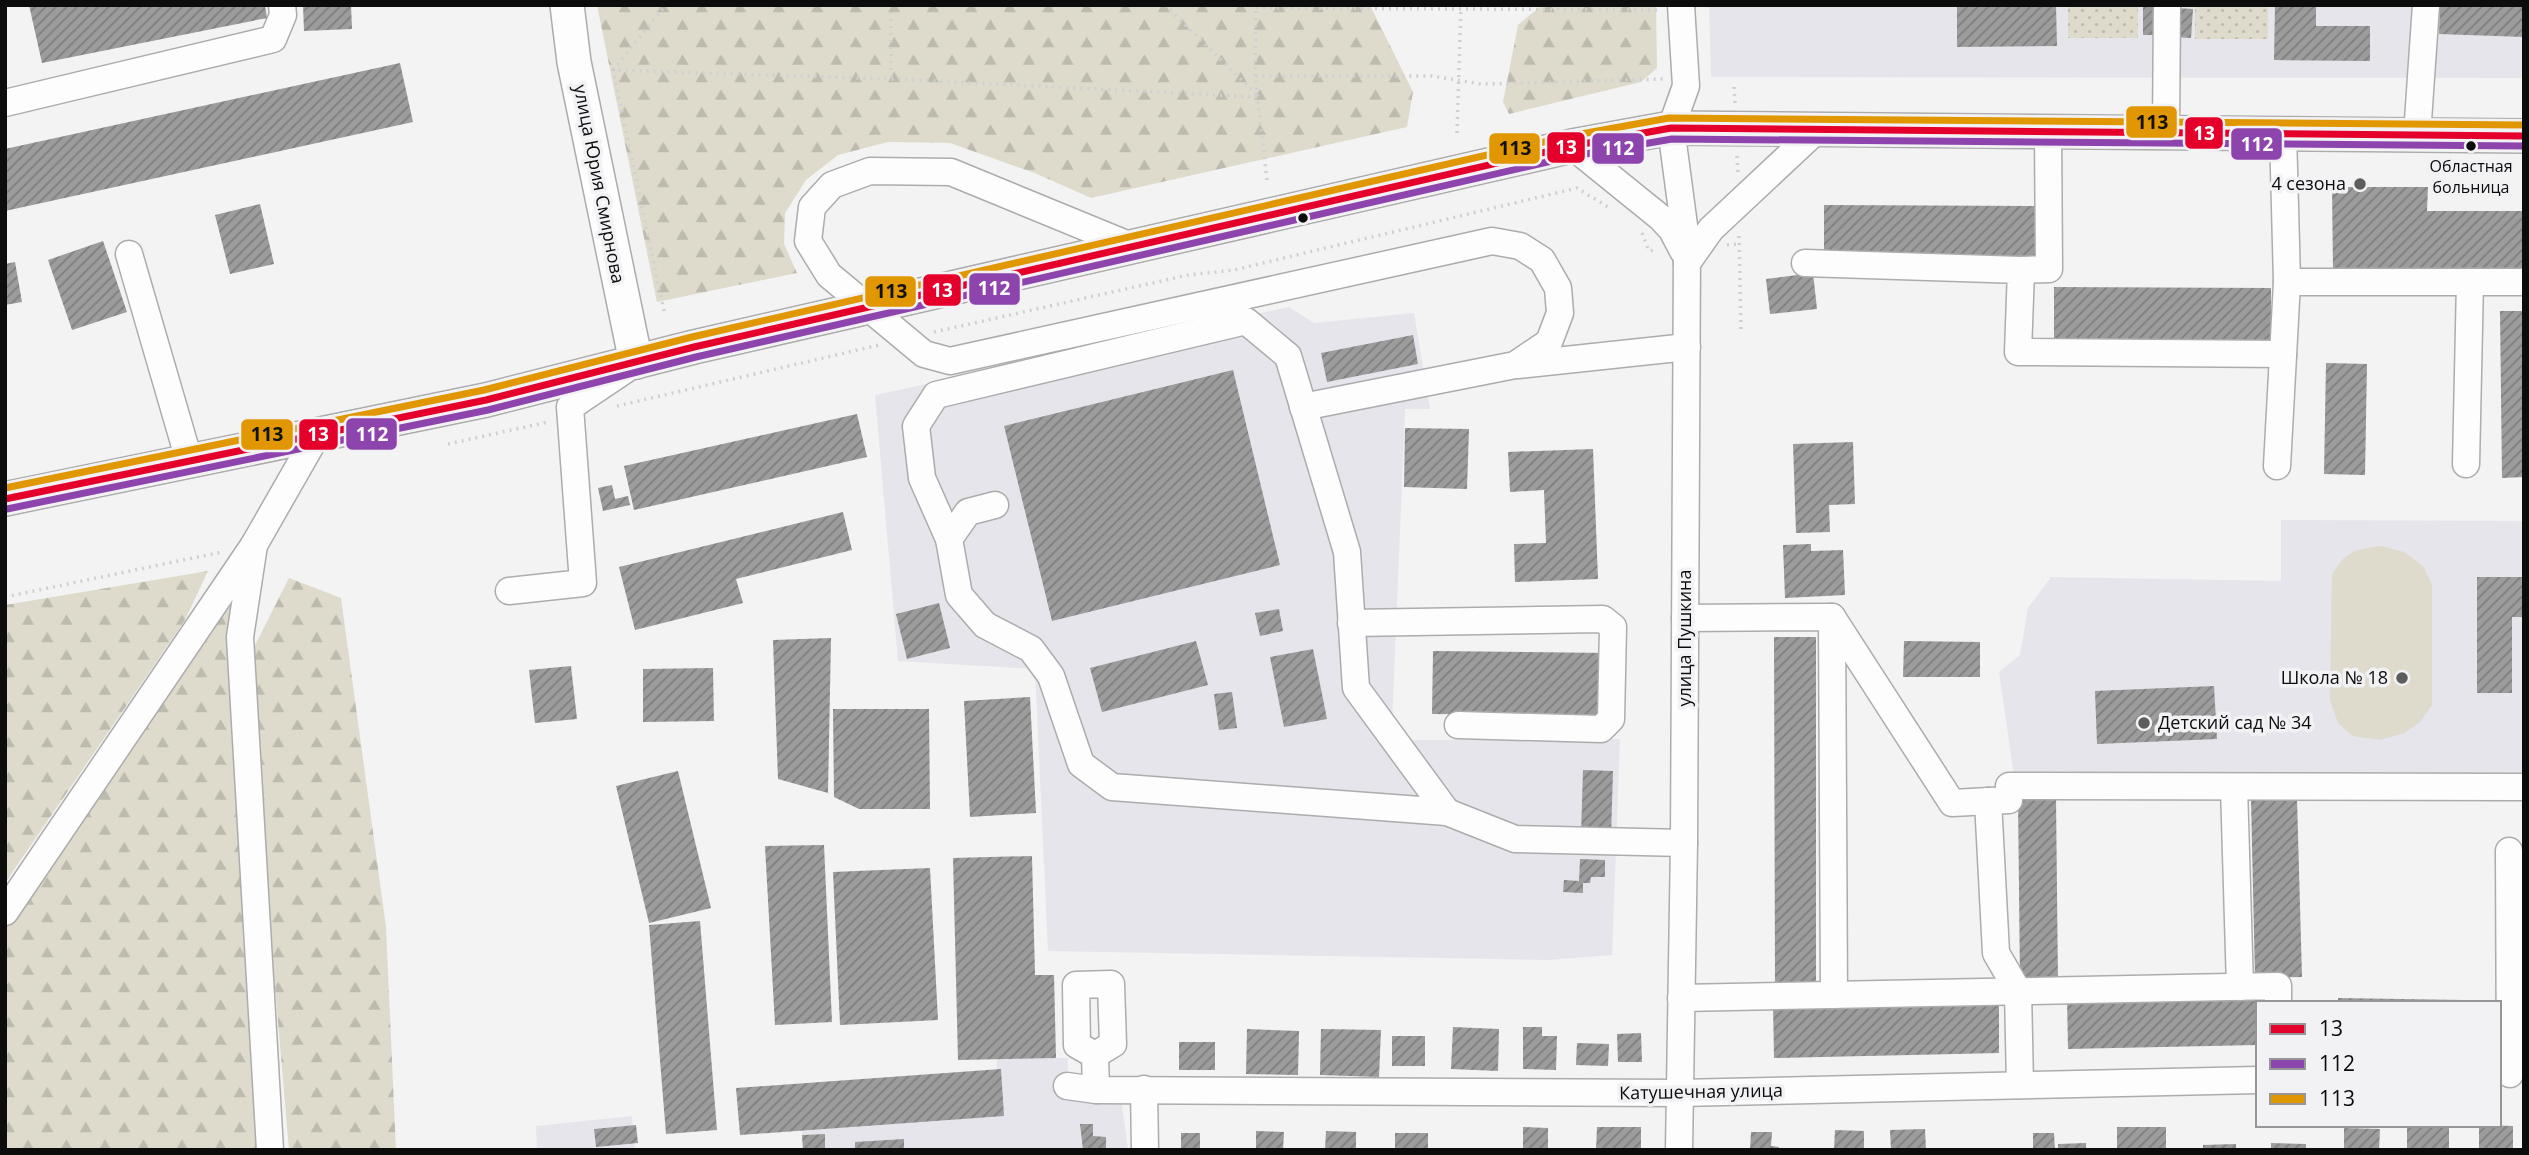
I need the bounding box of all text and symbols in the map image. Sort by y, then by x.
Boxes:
street label: улица Юрия Смирнова [569,82,631,285]
line badge: 113 [2125,105,2178,139]
text: 113 [2136,109,2168,135]
line badge: 13 [2184,116,2224,150]
text: 13 [2193,120,2215,146]
line badge: 112 [2230,127,2283,161]
line badge: 13 [1546,131,1586,164]
text: 112 [2241,131,2273,157]
line badge: 113 [1488,132,1541,165]
line badge: 112 [1591,132,1645,165]
text: 13 [1555,134,1577,160]
text: 113 [1499,135,1531,161]
text: 112 [1602,135,1634,161]
marker: Областная больница [2464,139,2478,153]
place label: Областная больница [2429,155,2513,198]
place label: 4 сезона [2271,171,2346,195]
marker: 4 сезона [2352,176,2368,192]
unlabelled marker [1296,211,1310,225]
line badge: 112 [968,272,1021,306]
line badge: 13 [922,273,962,307]
line badge: 113 [864,275,917,308]
text: 112 [978,275,1010,301]
text: 13 [931,277,953,303]
text: 113 [875,278,907,304]
line badge: 112 [345,417,398,451]
line badge: 113 [240,418,294,451]
line badge: 13 [298,418,339,451]
text: 113 [251,421,283,447]
text: 13 [307,421,329,447]
text: 112 [356,421,388,447]
street label: улица Пушкина [1672,570,1696,706]
place label: Школа № 18 [2281,665,2388,689]
marker: Школа № 18 [2394,670,2410,686]
place label: Детский сад № 34 [2158,710,2312,734]
marker: Детский сад № 34 [2136,715,2152,731]
legend [2256,1001,2501,1127]
text: 13 [2319,1014,2343,1042]
text: 112 [2319,1049,2355,1077]
street label: Катушечная улица [1619,1078,1783,1104]
text: 113 [2319,1084,2355,1112]

